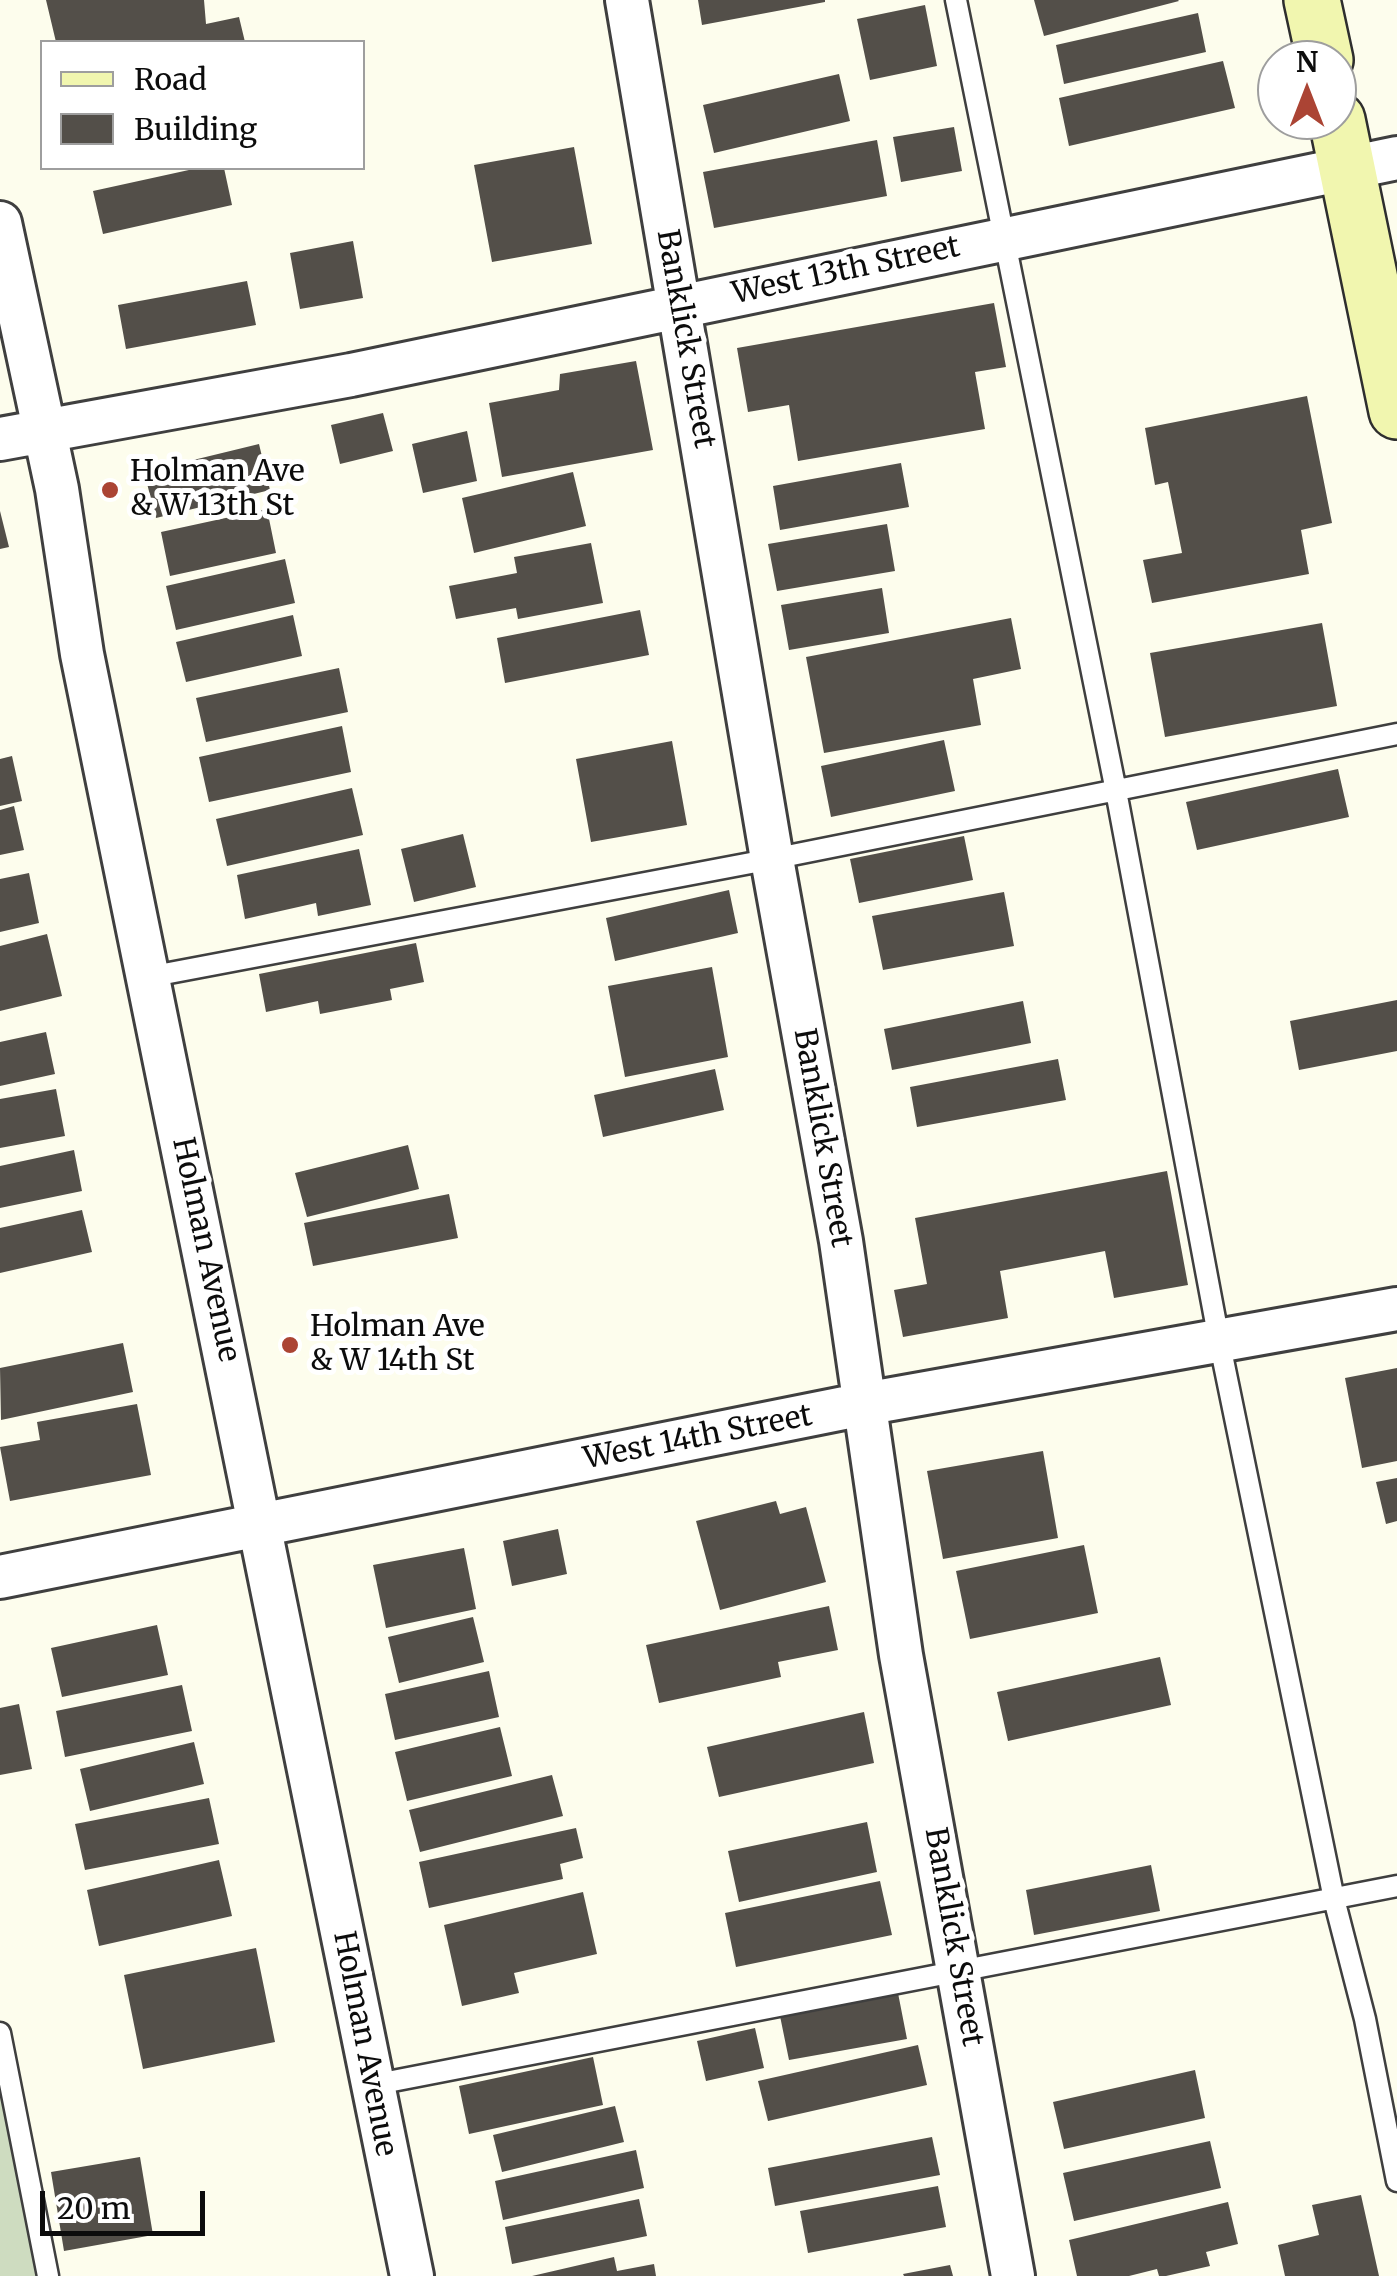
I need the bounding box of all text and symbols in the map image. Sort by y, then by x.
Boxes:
legend [40,40,365,170]
north arrow [1257,40,1357,140]
text: N [1296,44,1318,80]
text: Road [134,60,207,98]
text: Building [134,110,257,148]
street label: Banklick Street [648,227,722,451]
street label: West 13th Street [729,229,963,313]
place label: Holman Ave & W 13th St [130,455,305,526]
marker: Holman Ave & W 13th St [99,479,121,501]
street label: Banklick Street [785,1026,859,1250]
street label: Holman Avenue [164,1135,246,1365]
place label: Holman Ave & W 14th St [310,1310,485,1380]
marker: Holman Ave & W 14th St [279,1334,301,1356]
street label: West 14th Street [581,1398,815,1478]
street label: Banklick Street [916,1825,990,2049]
street label: Holman Avenue [325,1929,403,2159]
scale bar [45,2171,210,2233]
text: 20 m [57,2189,130,2227]

